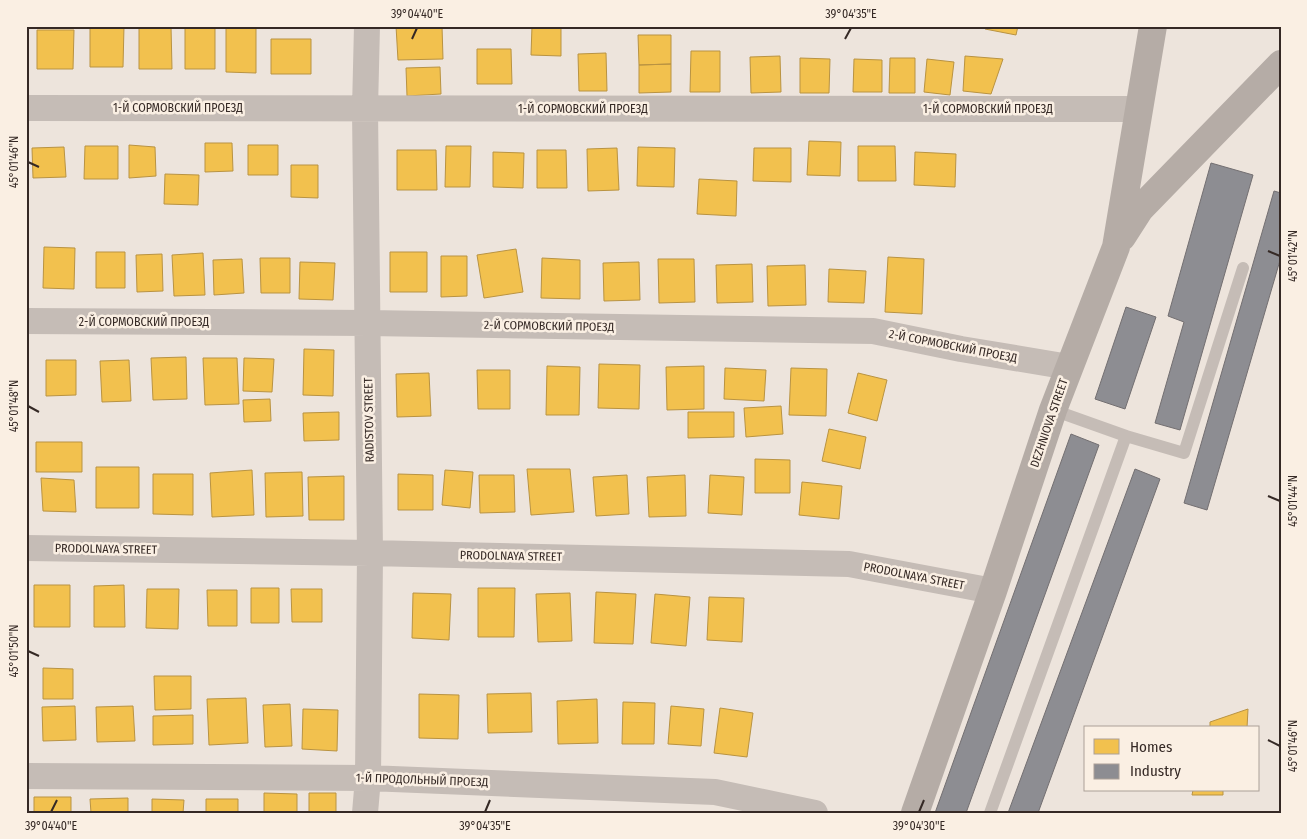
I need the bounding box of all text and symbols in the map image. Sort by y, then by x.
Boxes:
text: 39°04'40"E [391,7,443,21]
text: 39°04'35"E [825,7,877,21]
street label: 1-Й СОРМОВСКИЙ ПРОЕЗД [113,100,243,115]
street label: 1-Й СОРМОВСКИЙ ПРОЕЗД [518,101,648,116]
street label: 1-Й СОРМОВСКИЙ ПРОЕЗД [923,101,1053,116]
text: 45°01'46"N [7,136,21,188]
text: 45°01'42"N [1286,230,1300,282]
street label: 2-Й СОРМОВСКИЙ ПРОЕЗД [79,314,210,329]
street label: 2-Й СОРМОВСКИЙ ПРОЕЗД [484,317,615,334]
street label: 2-Й СОРМОВСКИЙ ПРОЕЗД [888,326,1019,365]
street label: DEZHNIOVA STREET [1027,376,1071,469]
street label: RADISTOV STREET [361,377,377,463]
text: 45°01'48"N [7,380,21,432]
text: 45°01'44"N [1286,475,1300,527]
street label: PRODOLNAYA STREET [55,541,158,557]
street label: PRODOLNAYA STREET [460,548,563,564]
street label: PRODOLNAYA STREET [863,559,966,593]
text: 45°01'50"N [7,624,21,678]
text: 45°01'46"N [1286,720,1300,772]
legend [1084,726,1260,792]
text: Homes [1130,738,1172,756]
text: Industry [1130,762,1181,780]
street label: 1-Й ПРОДОЛЬНЫЙ ПРОЕЗД [356,770,489,789]
text: 39°04'40"E [25,819,77,833]
text: 39°04'35"E [459,819,511,833]
text: 39°04'30"E [893,819,946,833]

